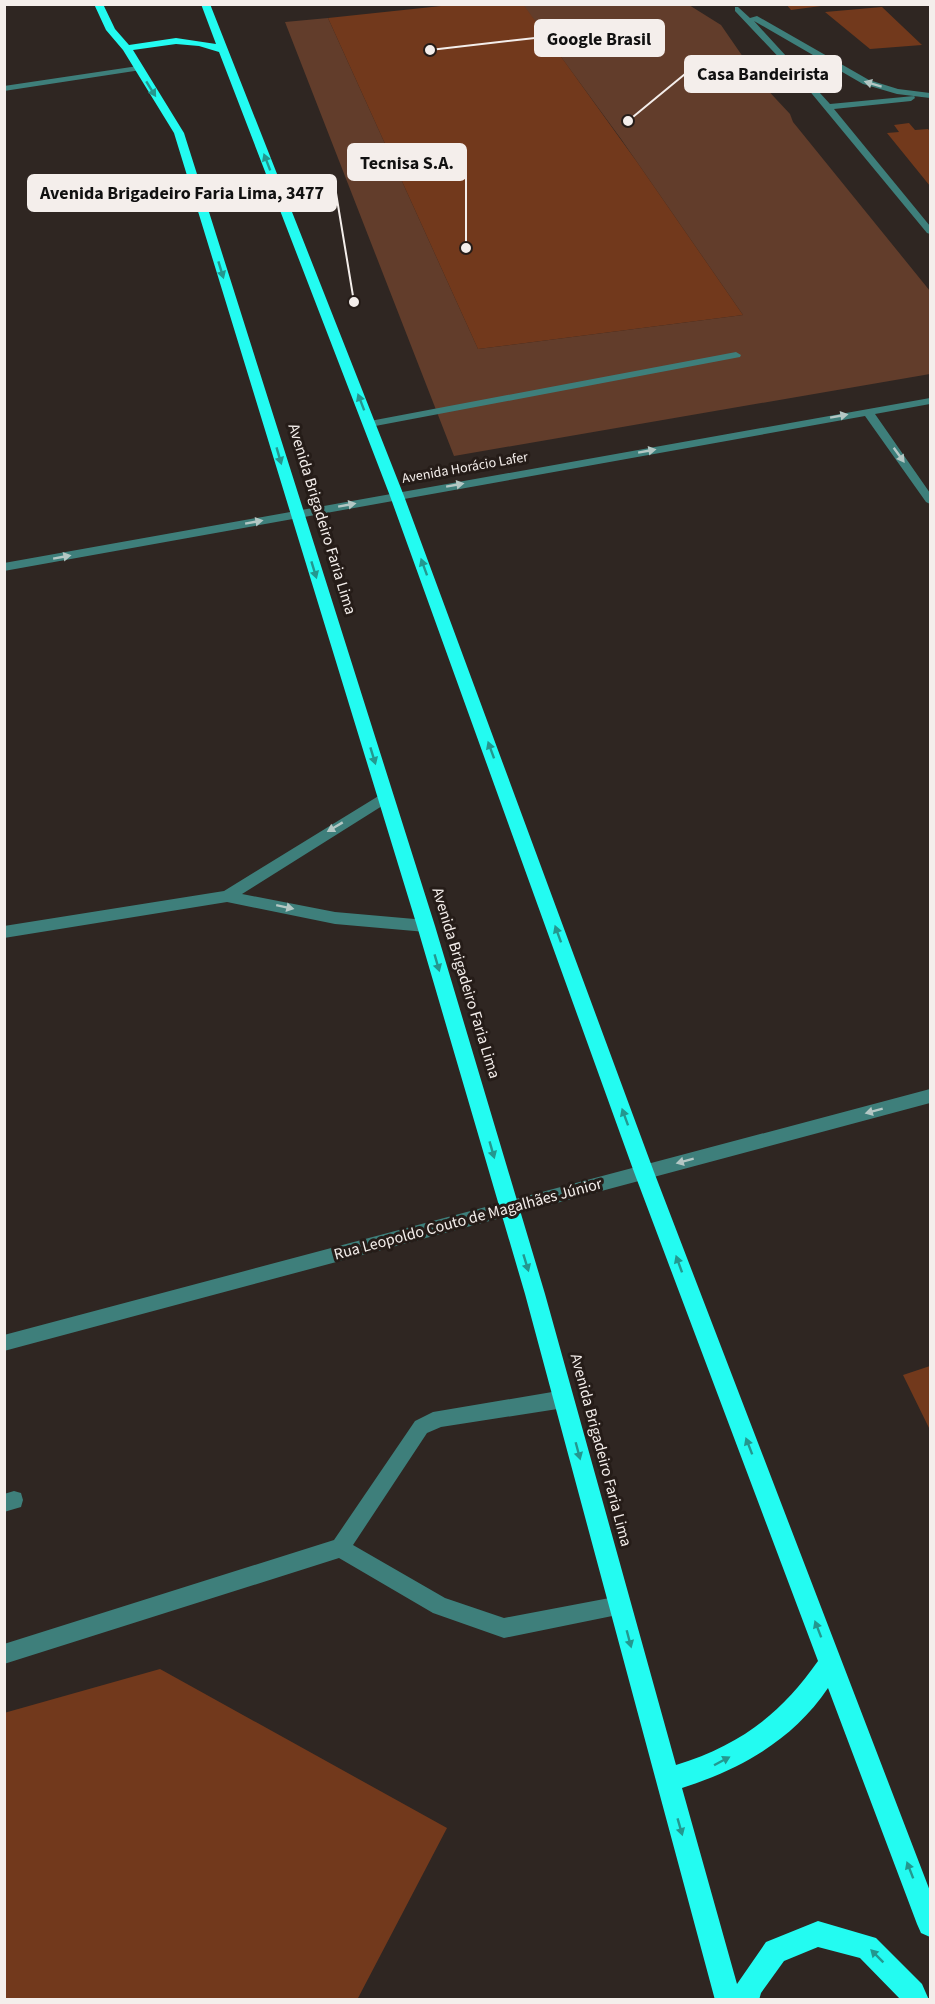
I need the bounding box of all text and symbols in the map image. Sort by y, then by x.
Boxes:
callout: Google Brasil [535,20,664,56]
text: Google Brasil [547,27,651,52]
callout: Casa Bandeirista [685,56,841,92]
text: Casa Bandeirista [697,62,829,87]
one-way arrow [864,79,882,88]
one-way arrow [146,81,157,97]
callout: Tecnisa S.A. [348,144,466,180]
text: Tecnisa S.A. [360,151,454,176]
one-way arrow [262,153,271,171]
callout: Avenida Brigadeiro Faria Lima, 3477 [28,175,336,211]
text: Avenida Brigadeiro Faria Lima, 3477 [39,181,324,206]
one-way arrow [217,261,226,279]
one-way arrow [356,393,365,411]
one-way arrow [829,411,848,420]
street label: Avenida Brigadeiro Faria Lima [282,421,362,617]
one-way arrow [638,446,657,455]
one-way arrow [275,447,284,465]
street label: Avenida Horácio Lafer [400,447,530,489]
one-way arrow [892,448,904,463]
one-way arrow [446,480,465,489]
one-way arrow [338,500,357,509]
one-way arrow [245,517,264,526]
one-way arrow [53,552,72,561]
one-way arrow [418,558,428,576]
one-way arrow [310,561,319,579]
one-way arrow [485,741,495,759]
one-way arrow [369,747,378,765]
one-way arrow [327,822,343,833]
street label: Avenida Brigadeiro Faria Lima [426,885,506,1081]
one-way arrow [275,903,294,912]
one-way arrow [552,924,562,942]
one-way arrow [433,954,442,972]
one-way arrow [865,1107,883,1116]
one-way arrow [619,1108,629,1126]
one-way arrow [488,1141,497,1159]
one-way arrow [676,1157,694,1166]
street label: Rua Leopoldo Couto de Magalhães Júnior [331,1172,605,1265]
one-way arrow [522,1254,531,1272]
one-way arrow [674,1255,684,1273]
street label: Avenida Brigadeiro Faria Lima [565,1351,637,1549]
one-way arrow [743,1437,753,1455]
one-way arrow [574,1442,584,1460]
one-way arrow [812,1620,822,1638]
one-way arrow [625,1630,634,1648]
one-way arrow [714,1756,731,1766]
one-way arrow [676,1819,685,1837]
one-way arrow [904,1861,914,1879]
one-way arrow [870,1949,884,1964]

